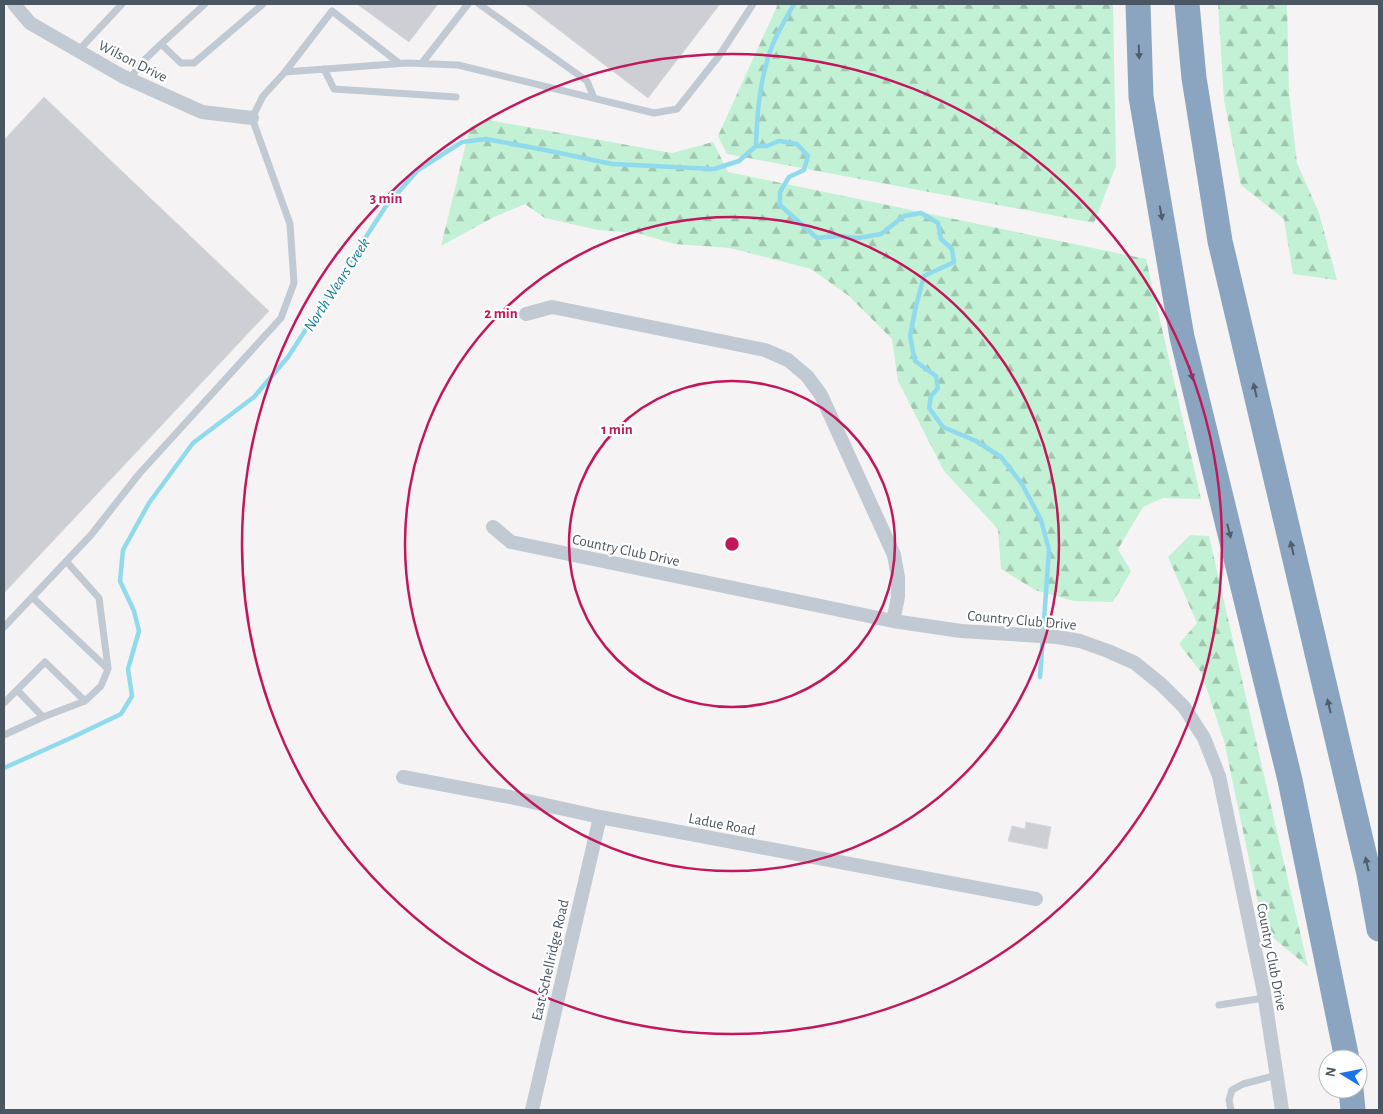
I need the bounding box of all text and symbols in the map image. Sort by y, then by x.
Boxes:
street label: Wilson Drive [96,38,170,85]
one-way arrow [1136,45,1144,61]
text: 3 min [370,191,402,206]
one-way arrow [1157,206,1165,222]
water label: North Wears Creek [301,235,373,334]
text: 2 min [484,306,518,321]
one-way arrow [1187,365,1195,380]
one-way arrow [1251,382,1259,397]
text: 1 min [601,422,633,437]
one-way arrow [1225,523,1233,538]
street label: Country Club Drive [571,532,681,569]
centre of rings [723,535,741,553]
one-way arrow [1288,540,1296,555]
street label: Country Club Drive [967,608,1077,633]
one-way arrow [1325,699,1333,714]
street label: Ladue Road [687,811,757,838]
one-way arrow [1363,857,1371,872]
street label: East Schellridge Road [529,898,572,1022]
street label: Country Club Drive [1254,902,1289,1012]
north arrow [1318,1049,1368,1099]
text: N [1323,1066,1339,1078]

